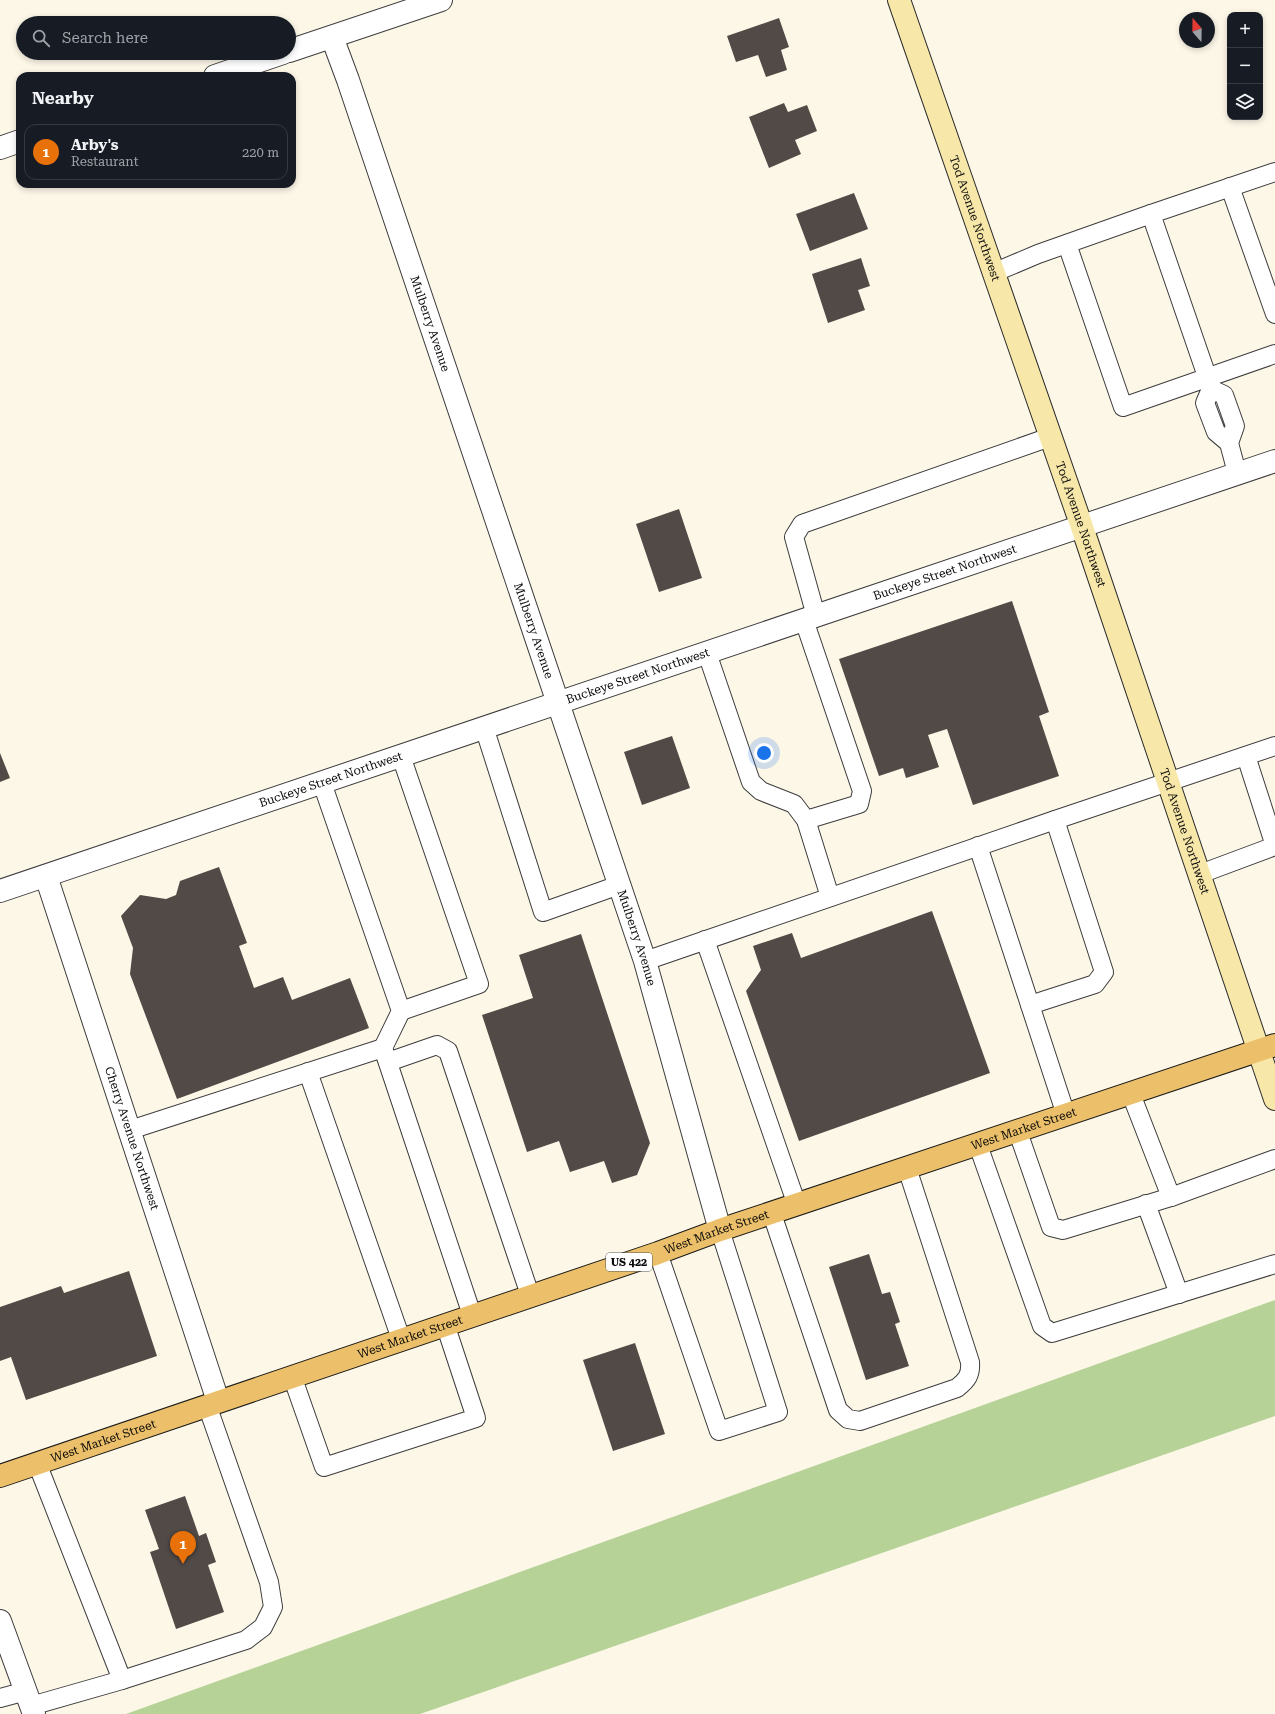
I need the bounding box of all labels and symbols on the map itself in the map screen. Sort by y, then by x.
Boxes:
north arrow [1179,12,1215,48]
street label: Tod Avenue Northwest [947,154,1003,283]
street label: Mulberry Avenue [407,274,453,374]
street label: Tod Avenue Northwest [1053,460,1109,590]
street label: Buckeye Street Northwest [871,542,1019,603]
street label: Mulberry Avenue [511,581,556,681]
street label: Buckeye Street Northwest [564,645,712,707]
your location [754,743,774,763]
street label: Buckeye Street Northwest [257,749,405,810]
street label: Tod Avenue Northwest [1157,766,1213,897]
street label: Mulberry Avenue [614,888,659,988]
street label: Cherry Avenue Northwest [102,1065,162,1212]
street label: West Market Street [969,1105,1079,1153]
street label: West Market Street [662,1207,771,1257]
road number: US 422 [606,1253,652,1271]
street label: West Market Street [356,1313,465,1361]
street label: West Market Street [49,1417,158,1465]
pin: 1 [170,1531,196,1564]

